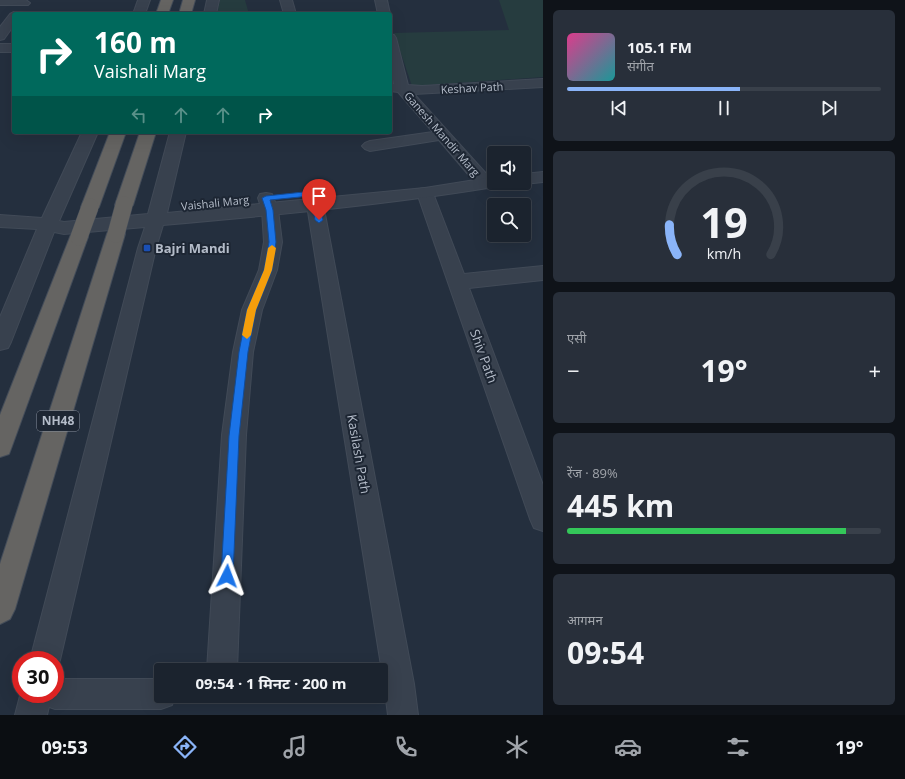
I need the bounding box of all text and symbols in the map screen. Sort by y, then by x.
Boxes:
text: 160 m [94,23,177,61]
icon: right [28,28,80,80]
text: 105.1 FM [627,37,692,57]
text: संगीत [627,57,654,75]
text: Vaishali Marg [94,59,206,83]
street label: Keshav Path [440,78,504,97]
street label: Ganesh Mandir Marg [401,88,483,179]
icon: previous [608,97,630,119]
icon: pause [713,97,735,119]
icon: next [818,97,840,119]
icon: left [128,104,150,126]
icon: ahead [170,104,192,126]
icon: ahead [212,104,234,126]
icon: right [254,104,276,126]
map controls [487,146,531,242]
button: sound [487,146,531,190]
pin [302,179,336,220]
icon: arrive [308,185,330,207]
street label: Vaishali Marg [180,191,250,214]
text: 19 [700,193,748,249]
button: search [487,198,531,242]
place label: Bajri Mandi [155,239,230,257]
marker: Bajri Mandi [142,243,152,253]
text: km/h [707,243,741,262]
street label: Shiv Path [466,327,502,385]
text: एसी [567,329,586,347]
text: 19° [700,350,748,391]
text: − [567,355,580,385]
text: + [868,355,881,385]
road number: NH48 [37,411,79,431]
street label: Kasilash Path [343,413,375,495]
text: रेंज · 89% [567,464,618,482]
text: 445 km [567,485,674,526]
position arrow [206,555,248,597]
text: आगमन [567,611,603,629]
text: 09:54 [567,632,644,673]
speed limit sign: 30 [12,651,64,703]
text: 09:54 · 1 मिनट · 200 m [195,673,347,693]
icon: directions [171,733,199,761]
icon: music [281,733,309,761]
icon: phone [392,733,420,761]
icon: climate [503,733,531,761]
icon: car [614,733,642,761]
icon: filters [724,733,752,761]
text: 09:53 [41,735,88,759]
text: 19° [835,735,864,759]

